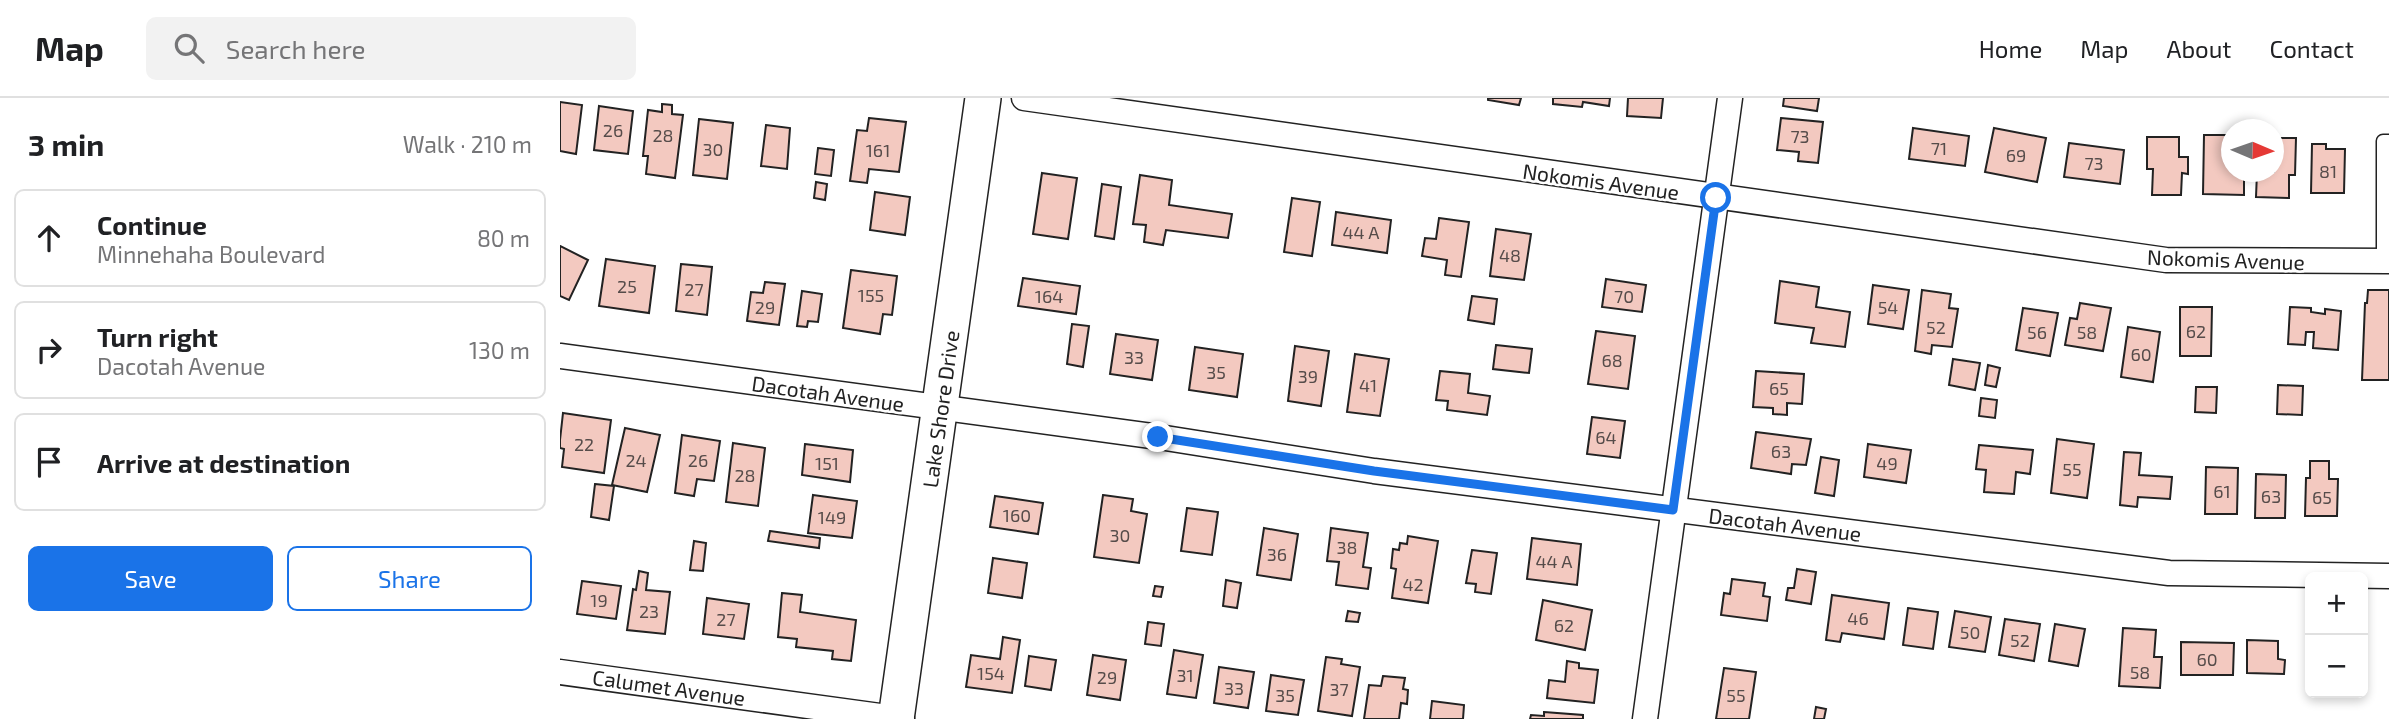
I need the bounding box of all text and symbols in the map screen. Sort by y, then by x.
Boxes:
search box [146,17,636,80]
text: Map [35,28,104,68]
icon: search [170,29,208,67]
text: Search here [226,33,365,64]
text: Home [1979,34,2042,63]
text: Map [2080,34,2128,63]
text: About [2166,34,2232,63]
text: Contact [2270,34,2354,63]
house number: 26 [603,119,623,141]
north arrow [2221,119,2284,182]
house number: 28 [652,124,674,146]
house number: 73 [1790,125,1810,147]
text: 3 min [28,126,104,162]
text: Walk · 210 m [403,130,532,158]
house number: 71 [1931,137,1947,159]
house number: 30 [703,138,723,160]
house number: 161 [866,139,890,161]
house number: 69 [2006,144,2026,166]
house number: 73 [2084,152,2104,174]
street label: Nokomis Avenue [1521,158,1681,204]
house number: 81 [2319,160,2337,182]
route start [1700,182,1731,213]
text: Continue [97,209,207,240]
icon: ahead [30,219,68,257]
house number: 44 A [1343,221,1380,243]
text: 80 m [477,224,530,252]
text: Minnehaha Boulevard [97,240,325,268]
house number: 48 [1499,244,1521,266]
street label: Nokomis Avenue [2147,244,2305,274]
house number: 25 [617,275,637,297]
house number: 27 [684,278,704,300]
house number: 155 [858,284,884,306]
house number: 164 [1035,285,1063,307]
house number: 70 [1614,285,1634,307]
house number: 29 [755,296,775,318]
house number: 54 [1878,296,1898,318]
house number: 52 [1926,316,1946,338]
house number: 62 [2186,320,2206,342]
text: Turn right [97,321,218,352]
house number: 56 [2027,321,2047,343]
house number: 58 [2077,321,2097,343]
street label: Lake Shore Drive [917,329,963,489]
icon: right [30,331,68,369]
text: 130 m [469,336,530,364]
house number: 60 [2130,343,2152,365]
house number: 33 [1124,346,1144,368]
house number: 68 [1601,349,1623,371]
text: Dacotah Avenue [97,352,265,380]
house number: 35 [1206,361,1226,383]
house number: 39 [1298,365,1318,387]
street label: Dacotah Avenue [750,370,906,416]
house number: 41 [1359,374,1377,396]
house number: 65 [1769,377,1789,399]
route end [1142,421,1173,452]
house number: 64 [1595,426,1617,448]
house number: 22 [574,433,594,455]
house number: 63 [1771,440,1791,462]
icon: arrive [30,443,68,481]
text: Arrive at destination [97,447,350,478]
house number: 24 [625,449,647,471]
house number: 26 [688,449,708,471]
house number: 151 [815,452,839,474]
house number: 49 [1876,452,1898,474]
house number: 55 [2062,458,2082,480]
house number: 28 [734,464,756,486]
house number: 61 [2213,480,2231,502]
house number: 63 [2261,485,2281,507]
house number: 65 [2312,486,2332,508]
street label: Dacotah Avenue [1707,502,1863,546]
house number: 160 [1003,504,1031,526]
house number: 149 [818,506,846,528]
house number: 30 [1110,524,1130,546]
house number: 38 [1337,536,1357,558]
house number: 36 [1267,543,1287,565]
button: Save [28,546,273,611]
button: Share [287,546,532,611]
house number: 44 A [1536,550,1573,572]
map controls [2305,572,2368,698]
button: + [2305,572,2368,635]
house number: 42 [1402,573,1424,595]
house number: 19 [590,589,608,611]
house number: 23 [639,600,659,622]
house number: 46 [1847,607,1869,629]
house number: 27 [716,608,736,630]
house number: 62 [1554,614,1574,636]
house number: 50 [1960,621,1980,643]
house number: 52 [2010,629,2030,651]
button: − [2305,635,2368,698]
house number: 60 [2196,648,2218,670]
house number: 58 [2130,661,2150,683]
house number: 154 [977,662,1005,684]
street label: Calumet Avenue [591,664,747,710]
house number: 31 [1176,664,1194,686]
house number: 29 [1097,666,1117,688]
house number: 33 [1224,677,1244,699]
house number: 37 [1329,678,1349,700]
house number: 35 [1275,684,1295,706]
house number: 55 [1726,684,1746,706]

